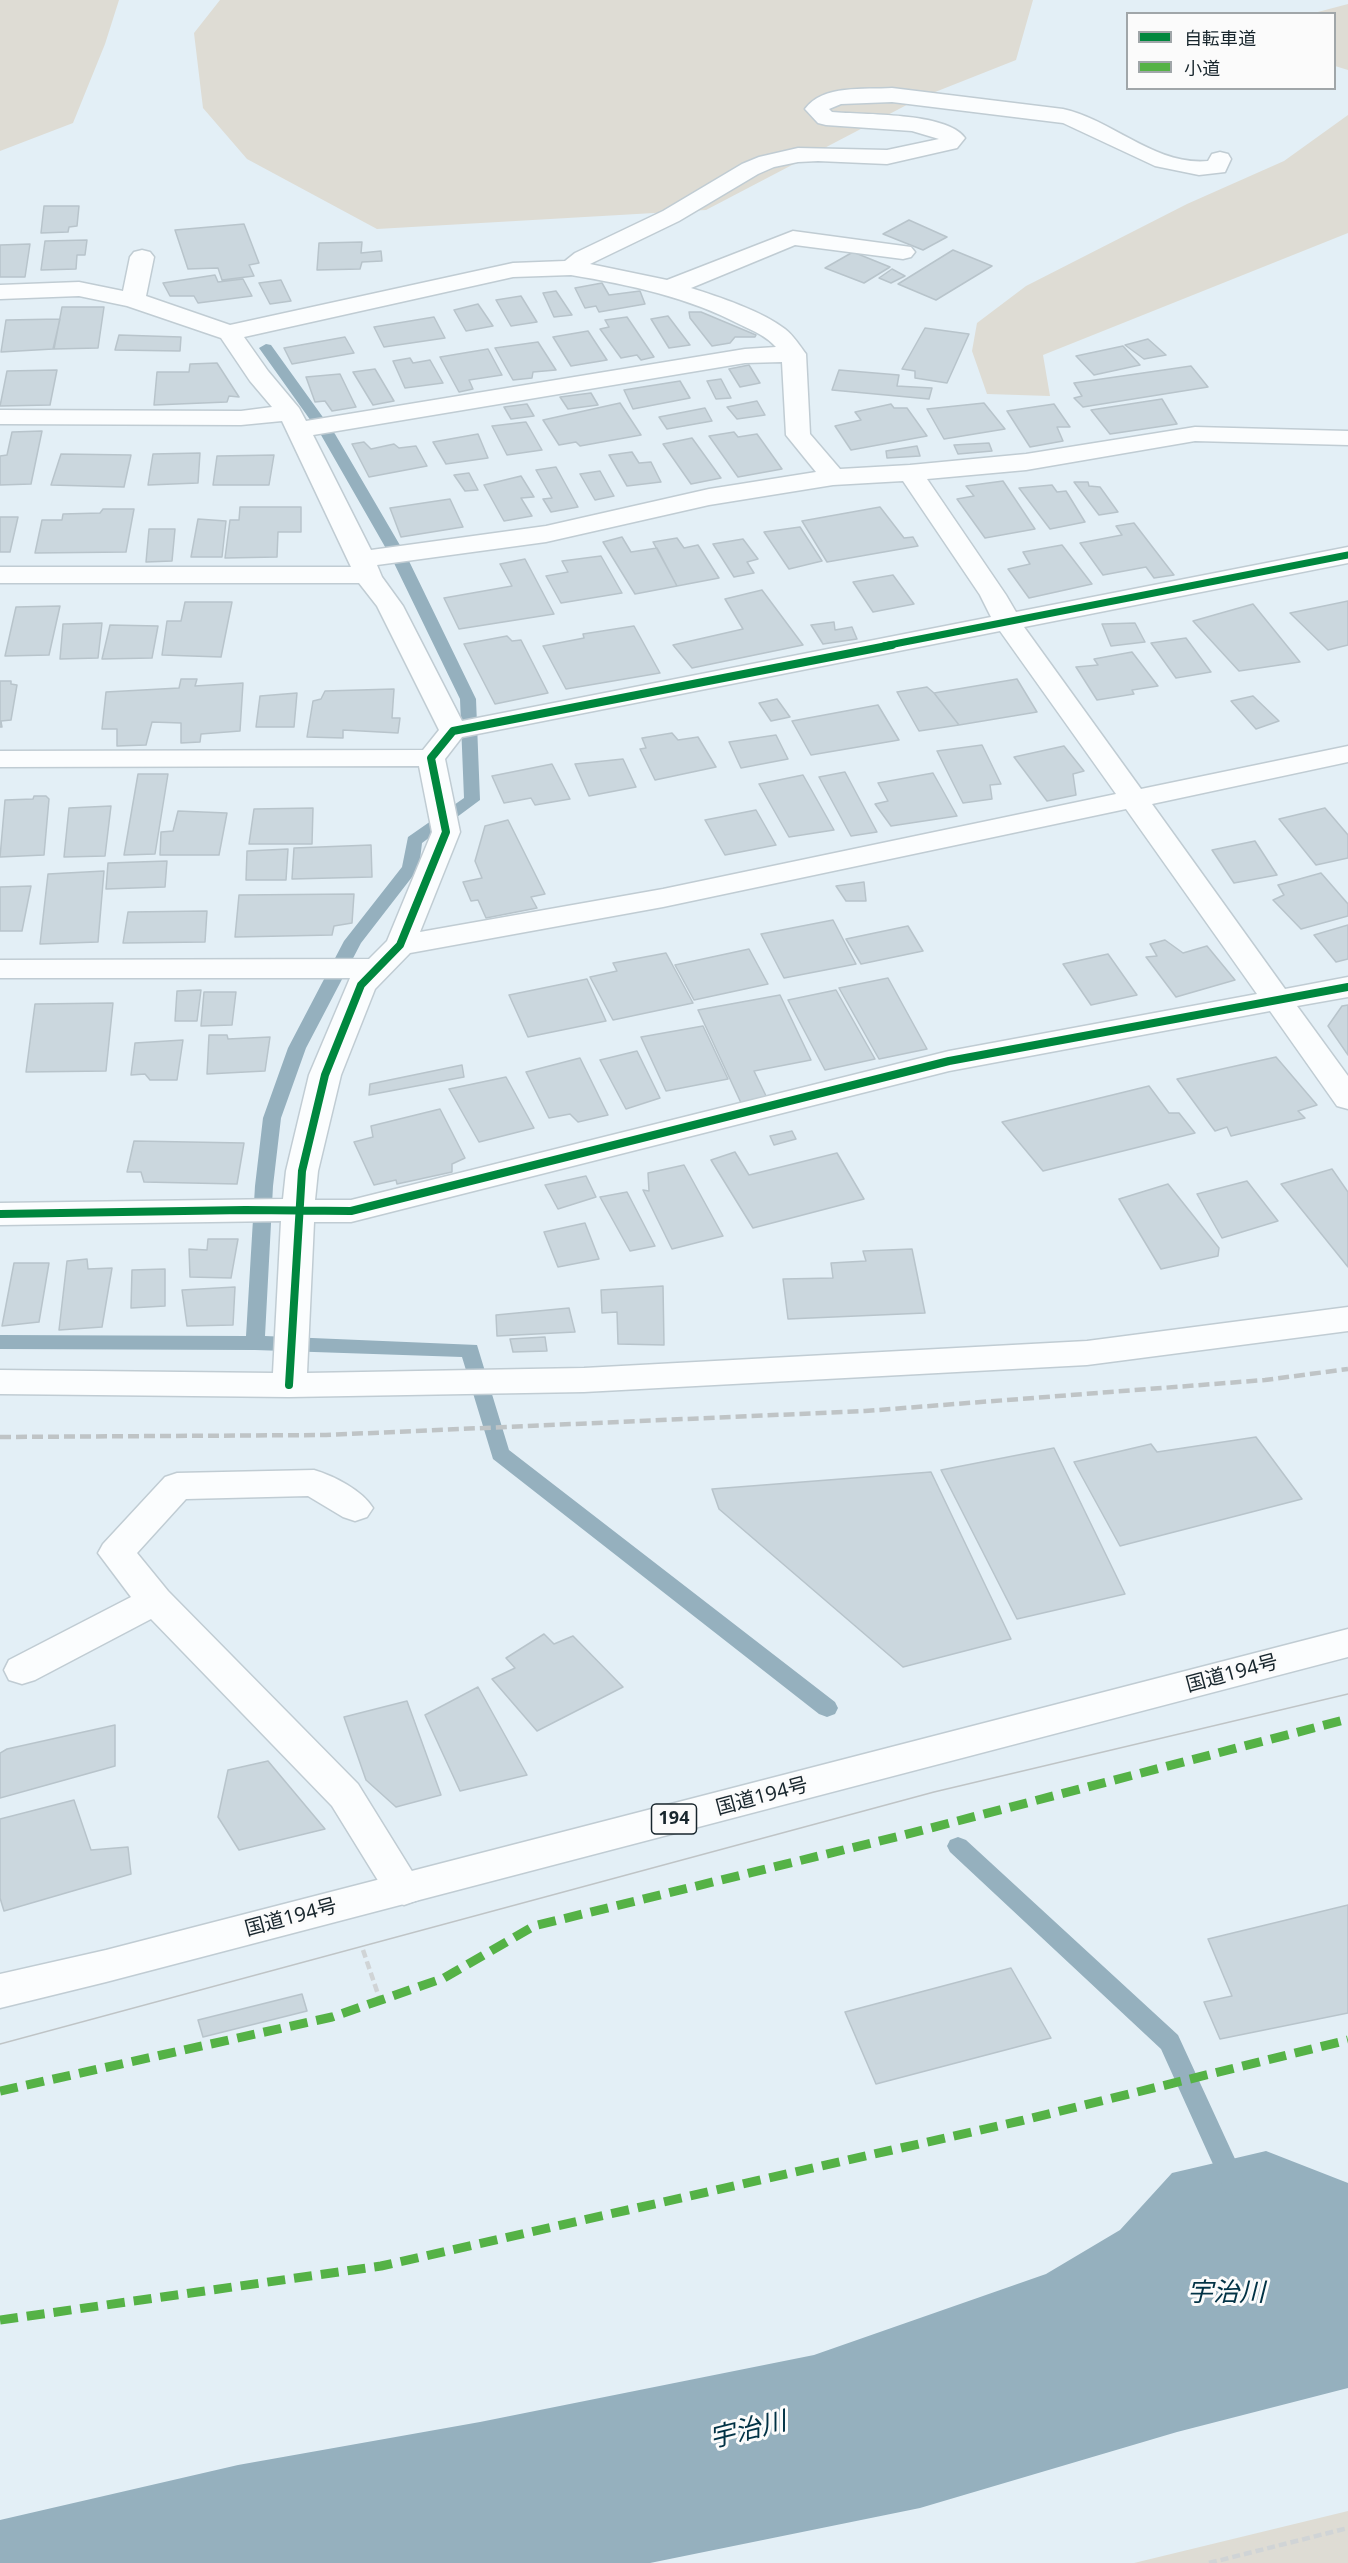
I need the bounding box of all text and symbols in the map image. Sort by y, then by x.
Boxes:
legend [1126,12,1336,90]
text: 自転車道 [1184,26,1256,50]
text: 小道 [1184,56,1220,80]
street label: 国道194号 [1183,1650,1281,1698]
street label: 国道194号 [713,1773,811,1821]
road number: 194 [652,1804,696,1834]
street label: 国道194号 [242,1894,340,1942]
water label: 宇治川 [1187,2278,1265,2310]
water label: 宇治川 [706,2406,790,2456]

